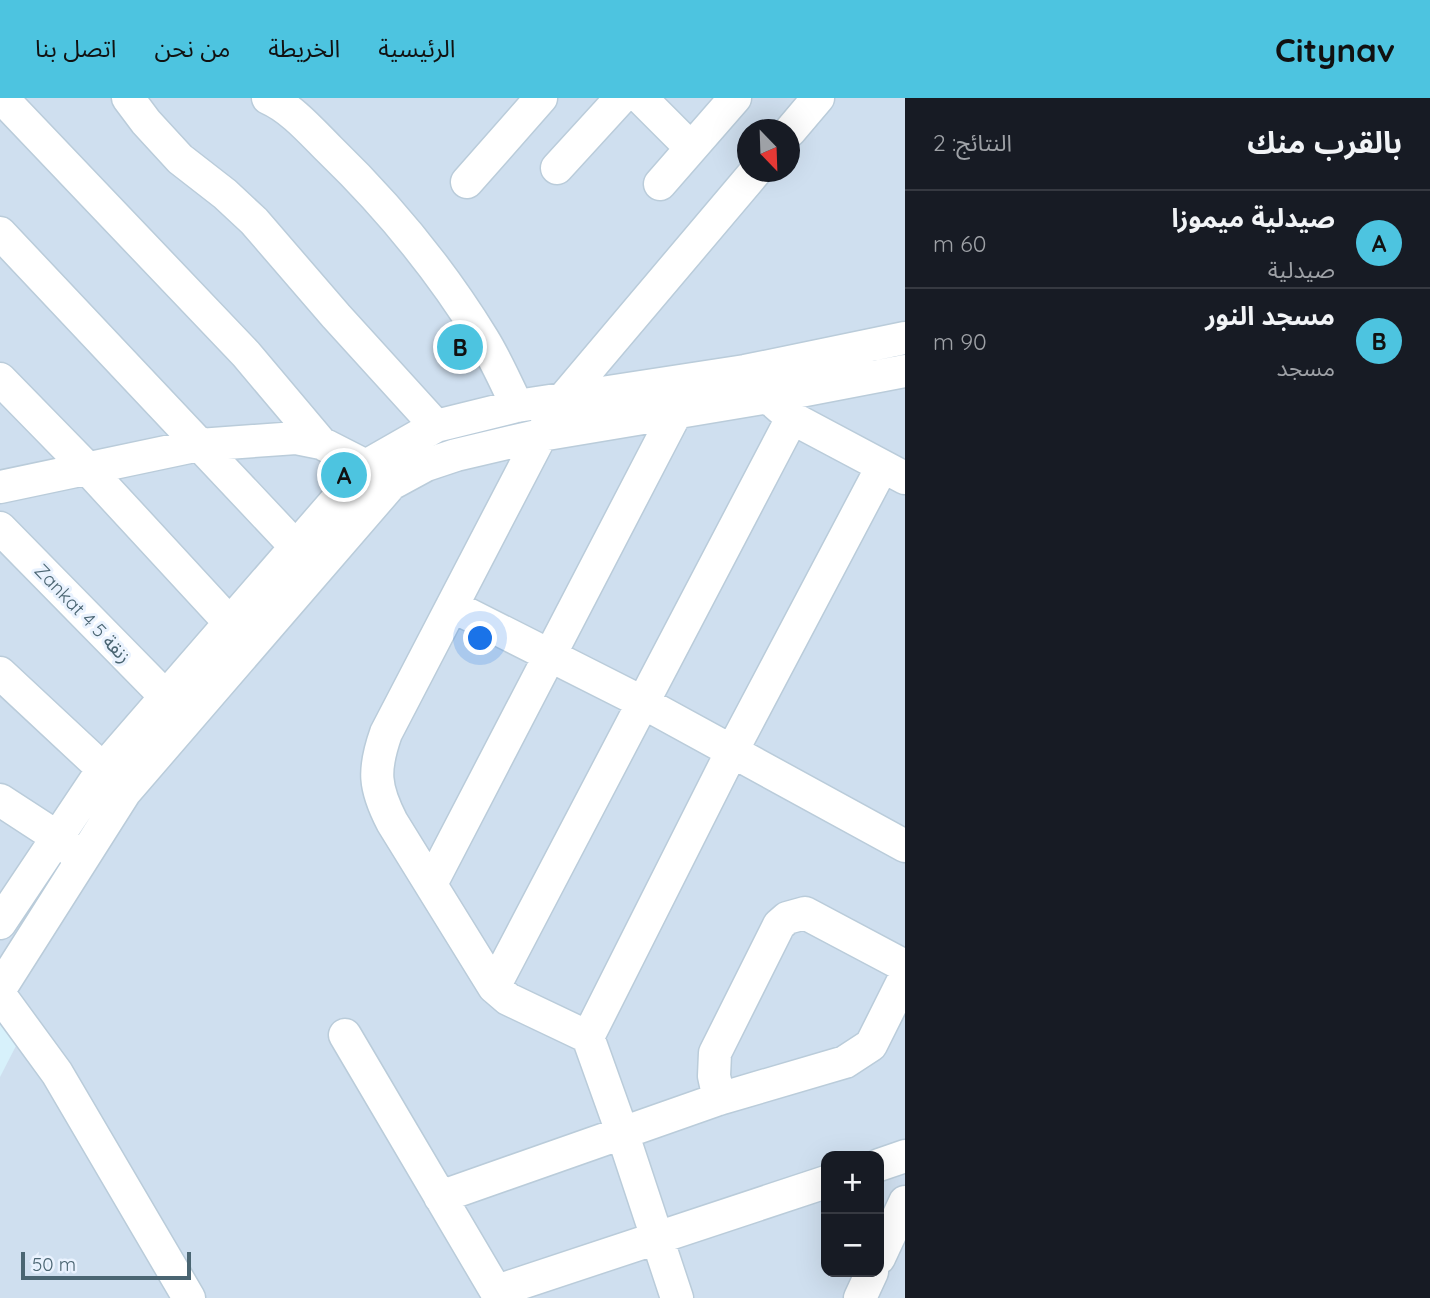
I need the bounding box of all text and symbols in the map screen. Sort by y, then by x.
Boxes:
text: Citynav [1275,29,1395,70]
text: اتصل بنا [35,33,116,63]
text: من نحن [154,33,230,63]
text: الخريطة [268,33,340,63]
text: الرئيسية [378,33,455,63]
north arrow [737,119,800,182]
text: بالقرب منك [1247,123,1402,161]
text: النتائج: 2 [933,128,1012,157]
text: صيدلية ميموزا [1171,201,1335,234]
text: 60 m [933,229,986,258]
text: A [1372,229,1386,258]
text: صيدلية [1268,255,1335,284]
text: مسجد النور [1205,299,1335,332]
pin: B [437,321,483,373]
text: 90 m [933,327,987,356]
text: B [1371,327,1387,356]
text: مسجد [1276,353,1335,382]
pin: A [321,449,367,501]
street label: Zankat 4 زنقة 5 [30,558,136,668]
your location [463,621,497,655]
map controls [821,1151,884,1277]
button: + [821,1151,884,1214]
button: − [821,1214,884,1277]
scale bar [21,1249,191,1281]
text: 50 m [32,1252,76,1276]

